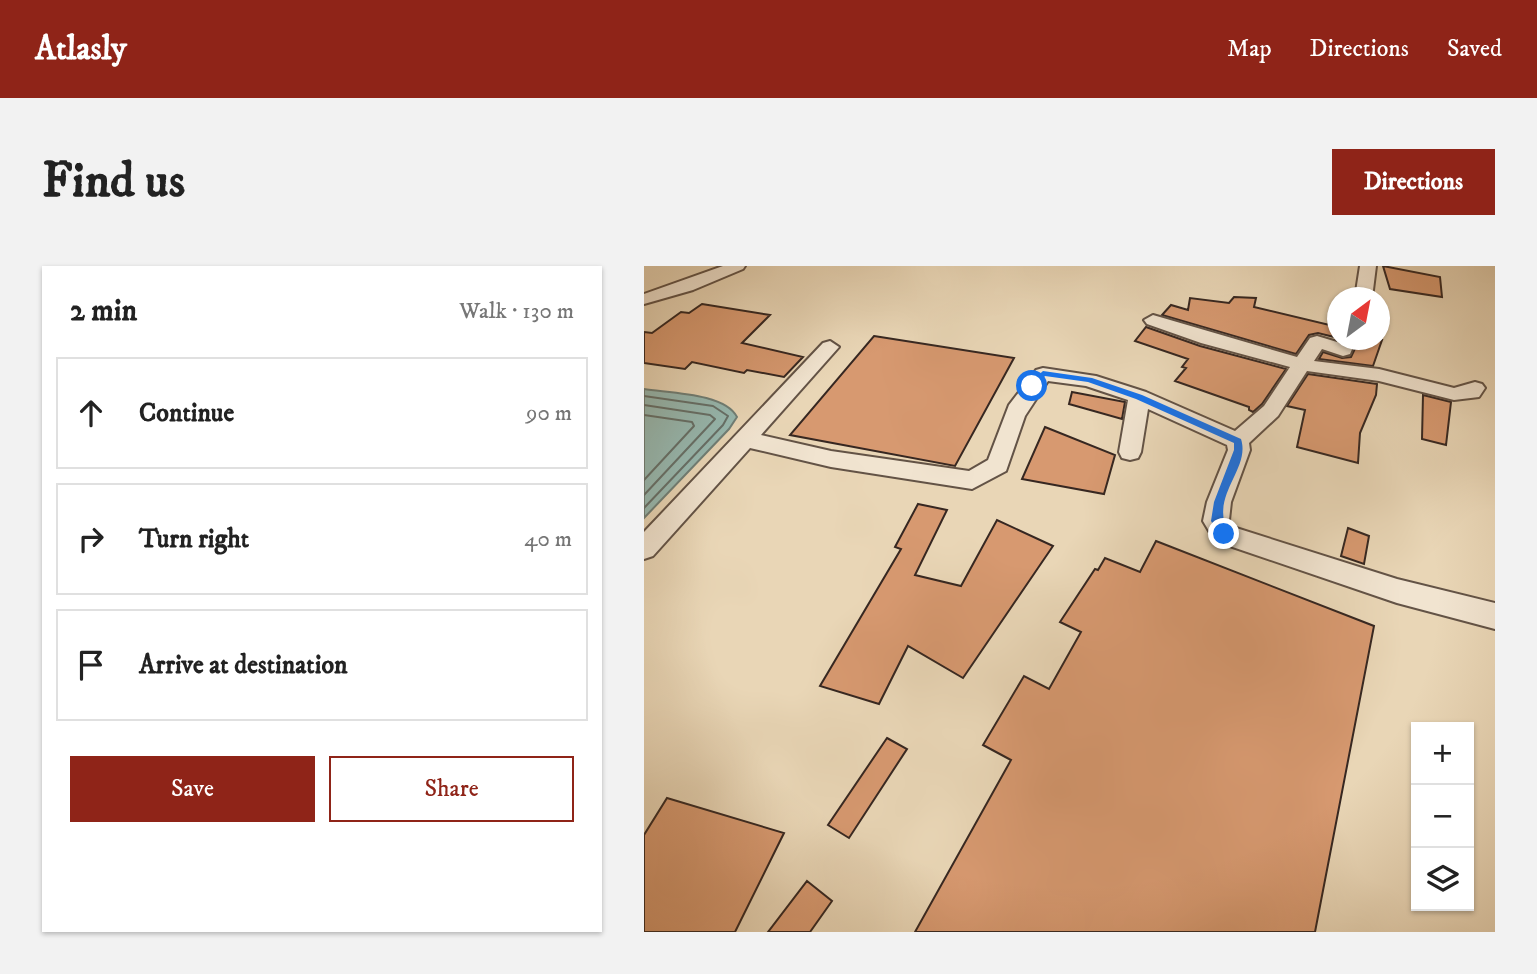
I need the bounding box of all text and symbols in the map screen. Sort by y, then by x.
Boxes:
text: Atlasly [35,29,127,70]
text: Map [1227,34,1272,64]
text: Directions [1310,34,1409,64]
text: Saved [1447,34,1502,64]
button: Directions [1332,149,1495,215]
text: Find us [42,151,185,213]
north arrow [1327,287,1390,350]
text: 2 min [70,293,137,330]
text: Walk · 130 m [459,297,574,326]
route start [1016,370,1047,401]
icon: ahead [72,394,110,432]
text: Continue [139,397,234,430]
text: 90 m [526,399,572,428]
route end [1208,518,1239,549]
icon: right [72,520,110,558]
text: Turn right [139,523,249,556]
text: 40 m [524,525,572,554]
icon: arrive [72,646,110,684]
text: Arrive at destination [139,649,348,682]
map controls [1411,722,1474,911]
button: + [1411,722,1474,785]
button: Save [70,756,315,822]
button: Share [329,756,574,822]
button: − [1411,785,1474,848]
button: layers [1411,848,1474,911]

